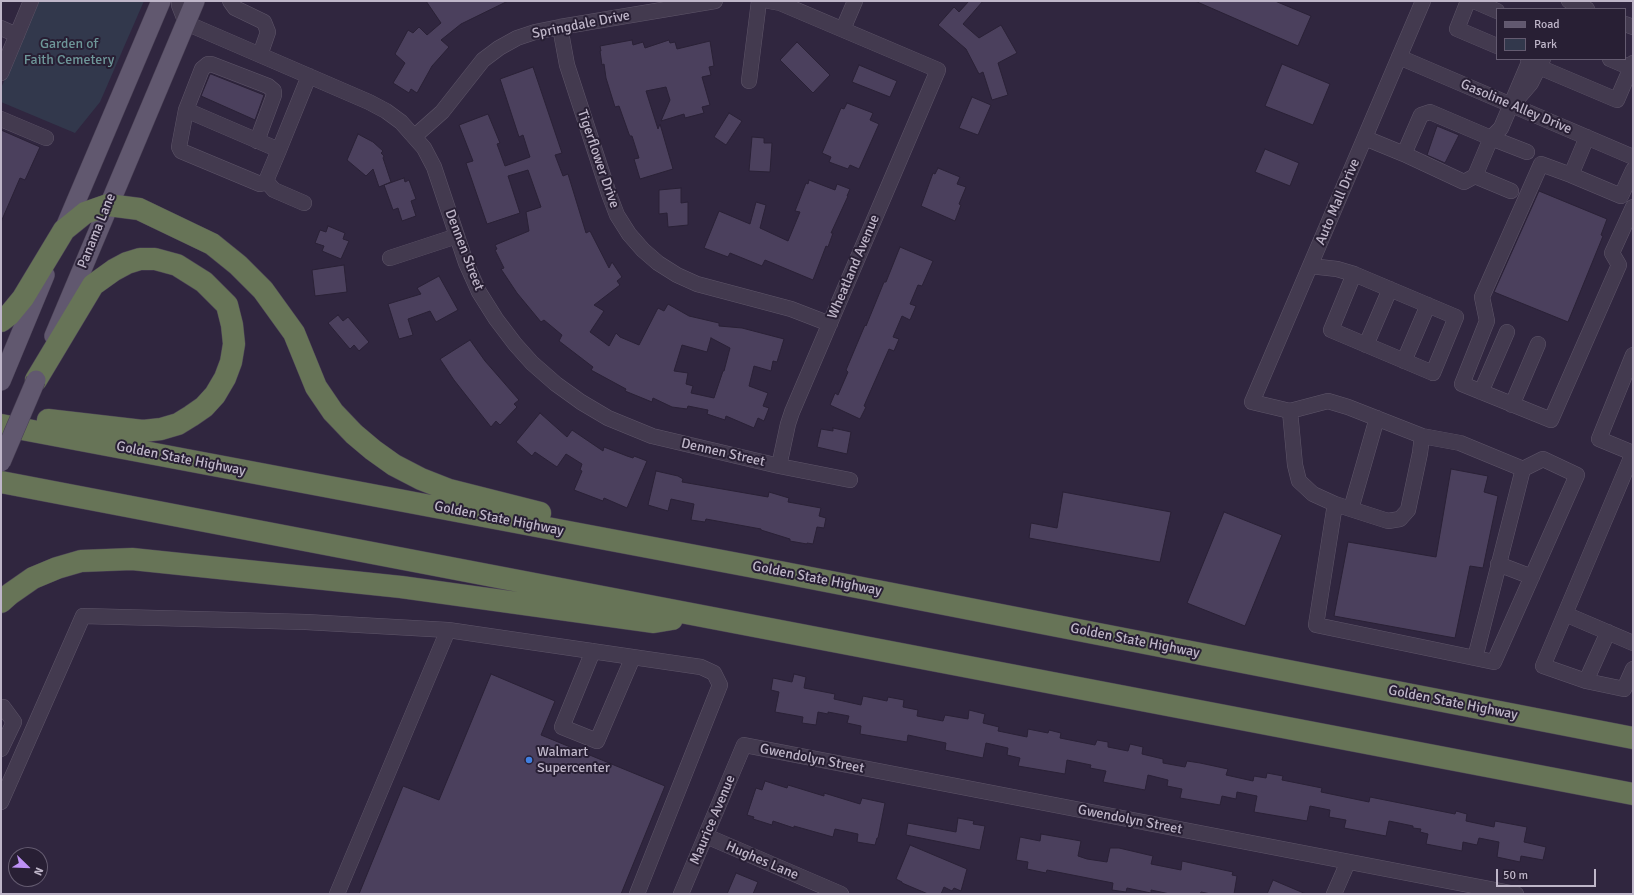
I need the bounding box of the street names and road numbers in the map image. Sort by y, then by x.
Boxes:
street label: Springdale Drive [531,7,631,43]
street label: Gasoline Alley Drive [1458,76,1574,138]
street label: Tigerflower Drive [573,108,623,210]
street label: Auto Mall Drive [1312,156,1364,248]
street label: Panama Lane [74,191,120,271]
street label: Dennen Street [441,207,487,293]
street label: Wheatland Avenue [824,212,884,322]
street label: Dennen Street [679,435,767,471]
street label: Golden State Highway [115,438,247,480]
street label: Golden State Highway [433,498,565,540]
street label: Golden State Highway [751,558,883,600]
street label: Golden State Highway [1069,620,1201,662]
street label: Golden State Highway [1387,682,1519,724]
street label: Gwendolyn Street [758,741,866,777]
street label: Maurice Avenue [687,773,739,867]
street label: Gwendolyn Street [1076,802,1184,838]
street label: Hughes Lane [723,838,801,884]

